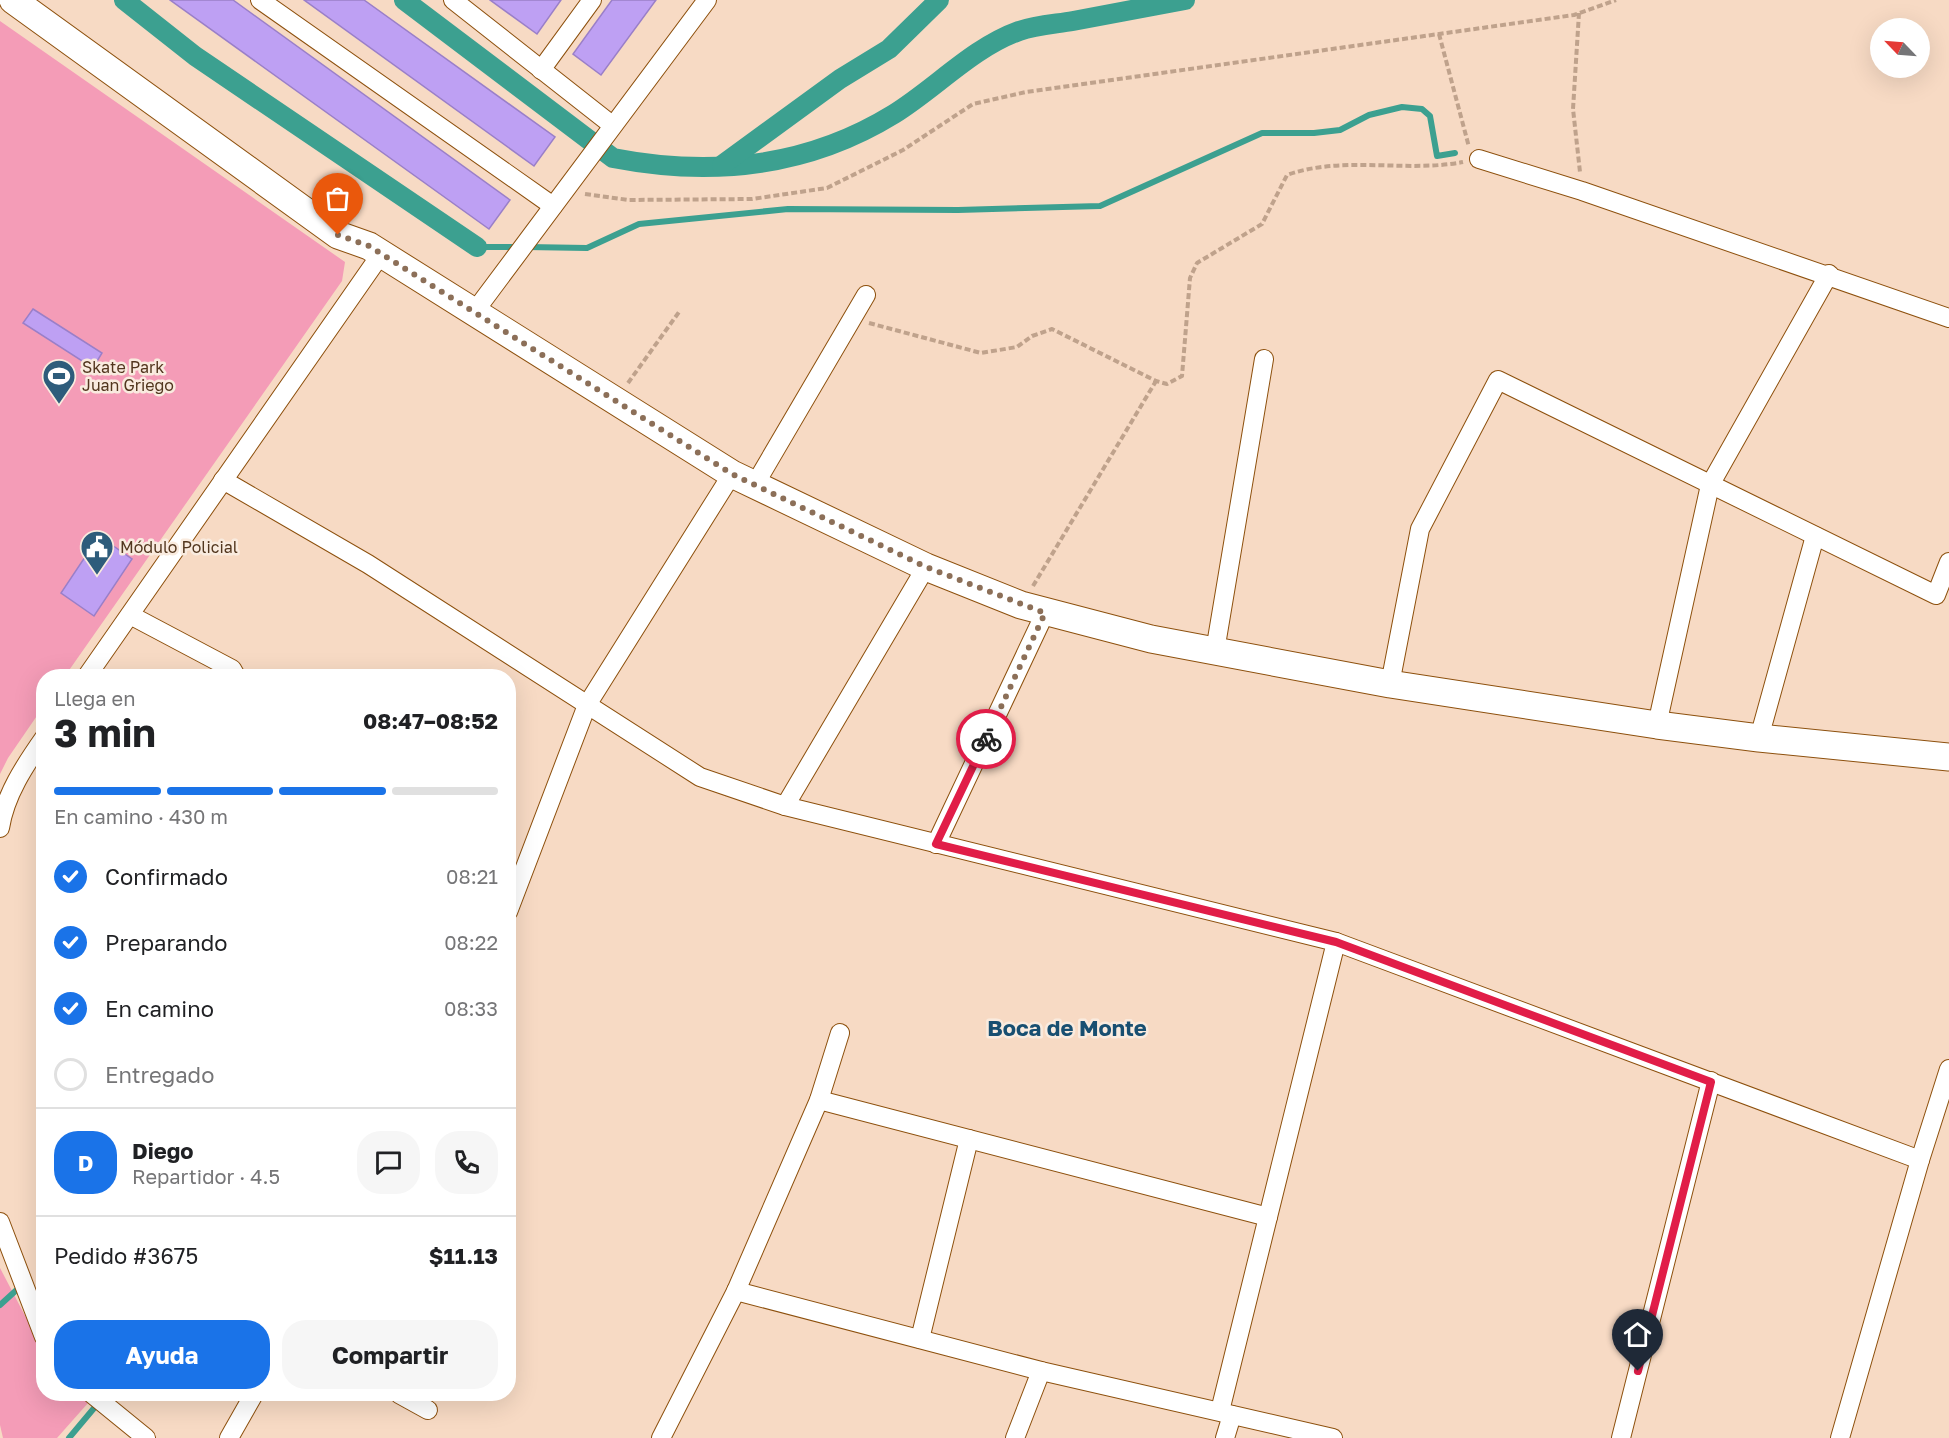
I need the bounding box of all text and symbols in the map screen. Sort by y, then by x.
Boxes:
north arrow [1870,18,1930,78]
map controls [1870,18,1930,78]
pin [312,173,363,235]
icon: bag [321,182,354,215]
place label: Skate Park Juan Griego [82,357,174,395]
sports icon: Skate Park Juan Griego [41,358,77,405]
public building icon: Módulo Policial [79,529,115,576]
place label: Módulo Policial [120,537,238,557]
text: Llega en [54,686,136,710]
text: 08:47–08:52 [363,707,498,734]
text: 3 min [54,709,156,756]
courier [956,709,1016,769]
icon: bike [970,723,1003,756]
text: En camino · 430 m [54,804,228,828]
icon: check [54,860,87,893]
text: Confirmado [105,863,228,890]
text: 08:21 [446,864,498,888]
icon: check [54,926,87,959]
text: Preparando [105,929,228,956]
text: 08:22 [444,930,498,954]
icon: check [54,992,87,1025]
text: En camino [105,995,214,1022]
text: 08:33 [444,996,498,1020]
district label: Boca de Monte [987,1014,1147,1041]
text: Entregado [105,1061,214,1088]
button: chat [357,1131,420,1194]
button: phone [435,1131,498,1194]
text: Diego [132,1137,193,1164]
text: D [78,1149,93,1176]
text: Repartidor · 4.5 [132,1164,280,1188]
text: Pedido #3675 [54,1242,198,1269]
text: $11.13 [429,1242,498,1269]
pin [1612,1309,1663,1371]
icon: home [1621,1318,1654,1351]
button: Ayuda [54,1320,270,1389]
button: Compartir [282,1320,498,1389]

